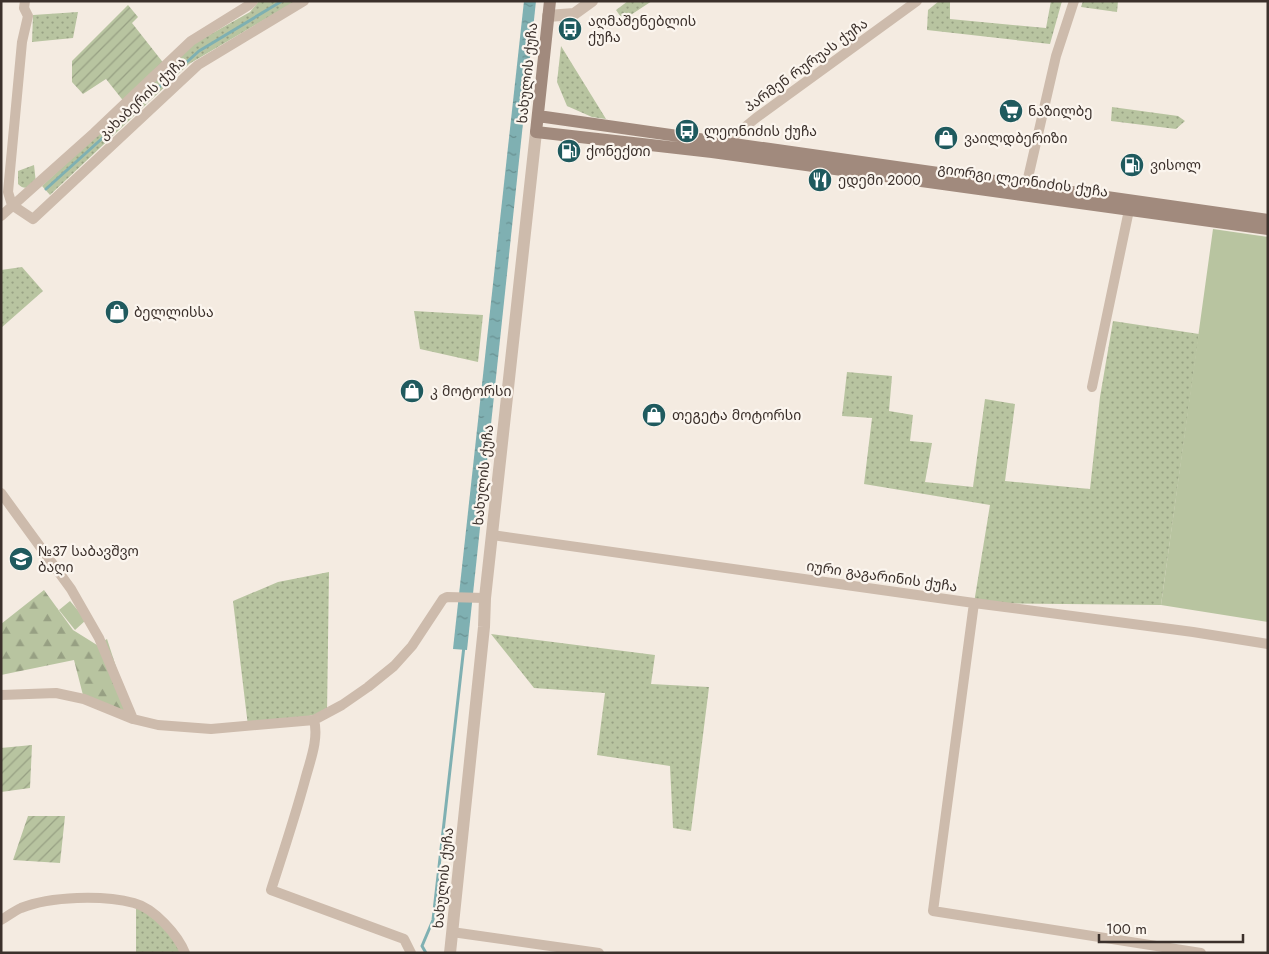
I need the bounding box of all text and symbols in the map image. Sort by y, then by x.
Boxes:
place label: აღმაშენებლის ქუჩა [588,11,696,47]
street label: პარმენ რურუას ქუჩა [740,13,872,117]
bus stop icon: აღმაშენებლის ქუჩა [557,16,583,42]
street label: ხახულის ქუჩა [512,21,542,125]
street label: კახაბერის ქუჩა [94,52,190,144]
supermarket icon: ნაზილბე [998,98,1024,124]
place label: ნაზილბე [1028,101,1092,121]
bus stop icon: ლეონიძის ქუჩა [674,118,700,144]
place label: ლეონიძის ქუჩა [704,121,817,141]
shop icon: ვაილდბერიზი [933,125,959,151]
place label: ვაილდბერიზი [964,128,1068,148]
fuel station icon: ქონექთი [556,138,582,164]
place label: ქონექთი [586,141,651,161]
fuel station icon: ვისოლ [1119,152,1145,178]
place label: ვისოლ [1150,155,1201,175]
street label: გიორგი ლეონიძის ქუჩა [937,158,1109,202]
restaurant icon: ედემი 2000 [807,167,833,193]
place label: ედემი 2000 [838,170,921,190]
shop icon: ბელლისსა [104,299,130,325]
place label: ბელლისსა [134,302,214,322]
shop icon: კ მოტორსი [399,378,425,404]
place label: კ მოტორსი [430,381,512,401]
shop icon: თეგეტა მოტორსი [641,402,667,428]
place label: თეგეტა მოტორსი [672,405,801,425]
street label: ხახულის ქუჩა [468,423,498,527]
place label: №37 საბავშვო ბაღი [38,541,139,577]
school or university icon: №37 საბავშვო ბაღი [8,546,34,572]
street label: იური გაგარინის ქუჩა [805,556,959,596]
street label: ხახულის ქუჩა [428,826,458,930]
scale bar [1099,912,1243,944]
text: 100 m [1106,918,1147,940]

